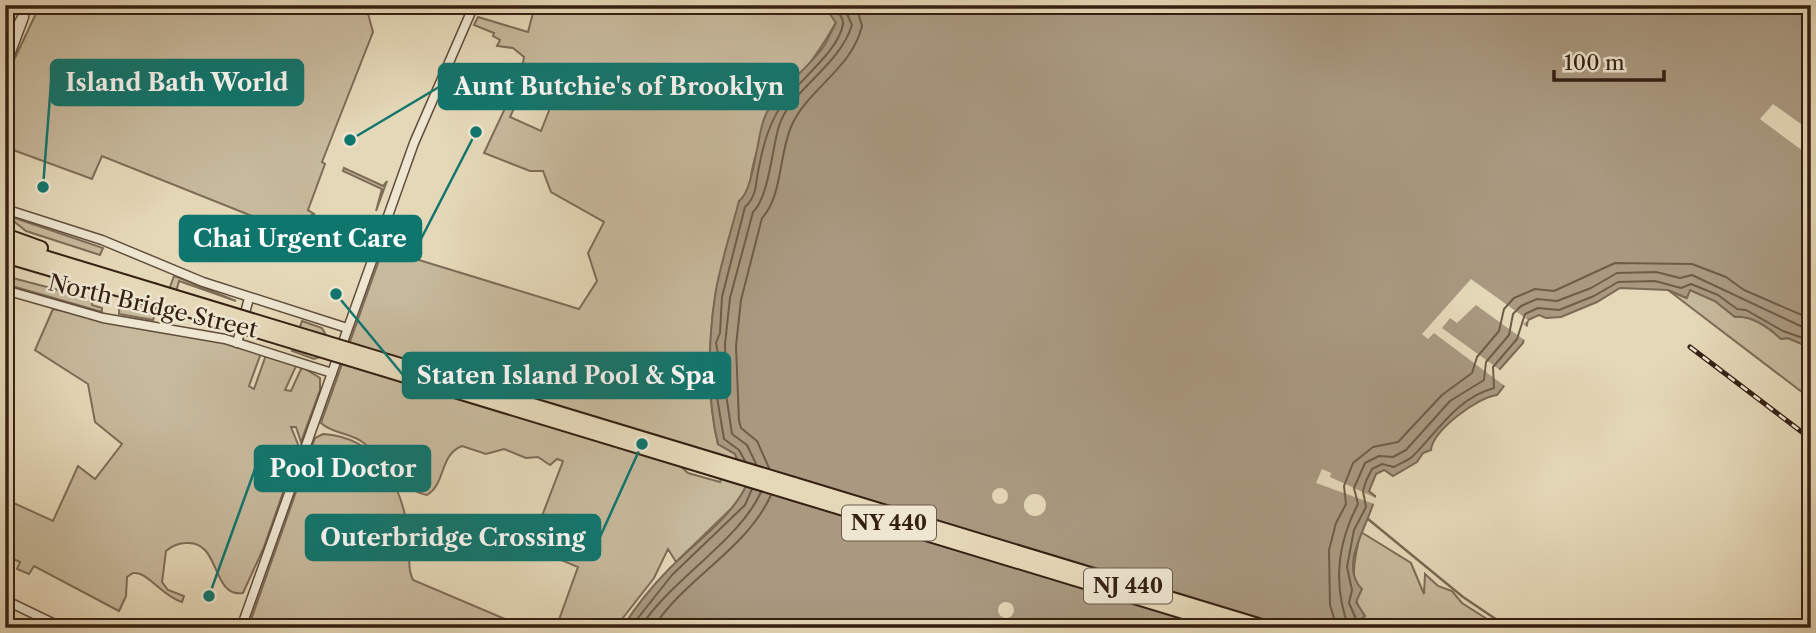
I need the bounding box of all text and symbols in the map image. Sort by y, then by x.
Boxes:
scale bar [1554,38,1664,82]
text: 100 m [1564,50,1625,75]
callout: Island Bath World [51,60,303,105]
callout: Aunt Butchie's of Brooklyn [439,64,798,109]
text: Island Bath World [66,68,288,97]
text: Aunt Butchie's of Brooklyn [453,72,785,101]
callout: Chai Urgent Care [180,216,421,261]
text: Chai Urgent Care [193,224,407,253]
street label: North Bridge Street [46,268,260,344]
callout: Staten Island Pool & Spa [403,353,730,398]
text: Staten Island Pool & Spa [417,361,717,390]
callout: Pool Doctor [255,446,430,491]
text: Pool Doctor [270,454,417,483]
road number: NY 440 [842,505,936,540]
callout: Outerbridge Crossing [306,515,600,560]
text: Outerbridge Crossing [320,523,587,552]
road number: NJ 440 [1084,568,1172,604]

